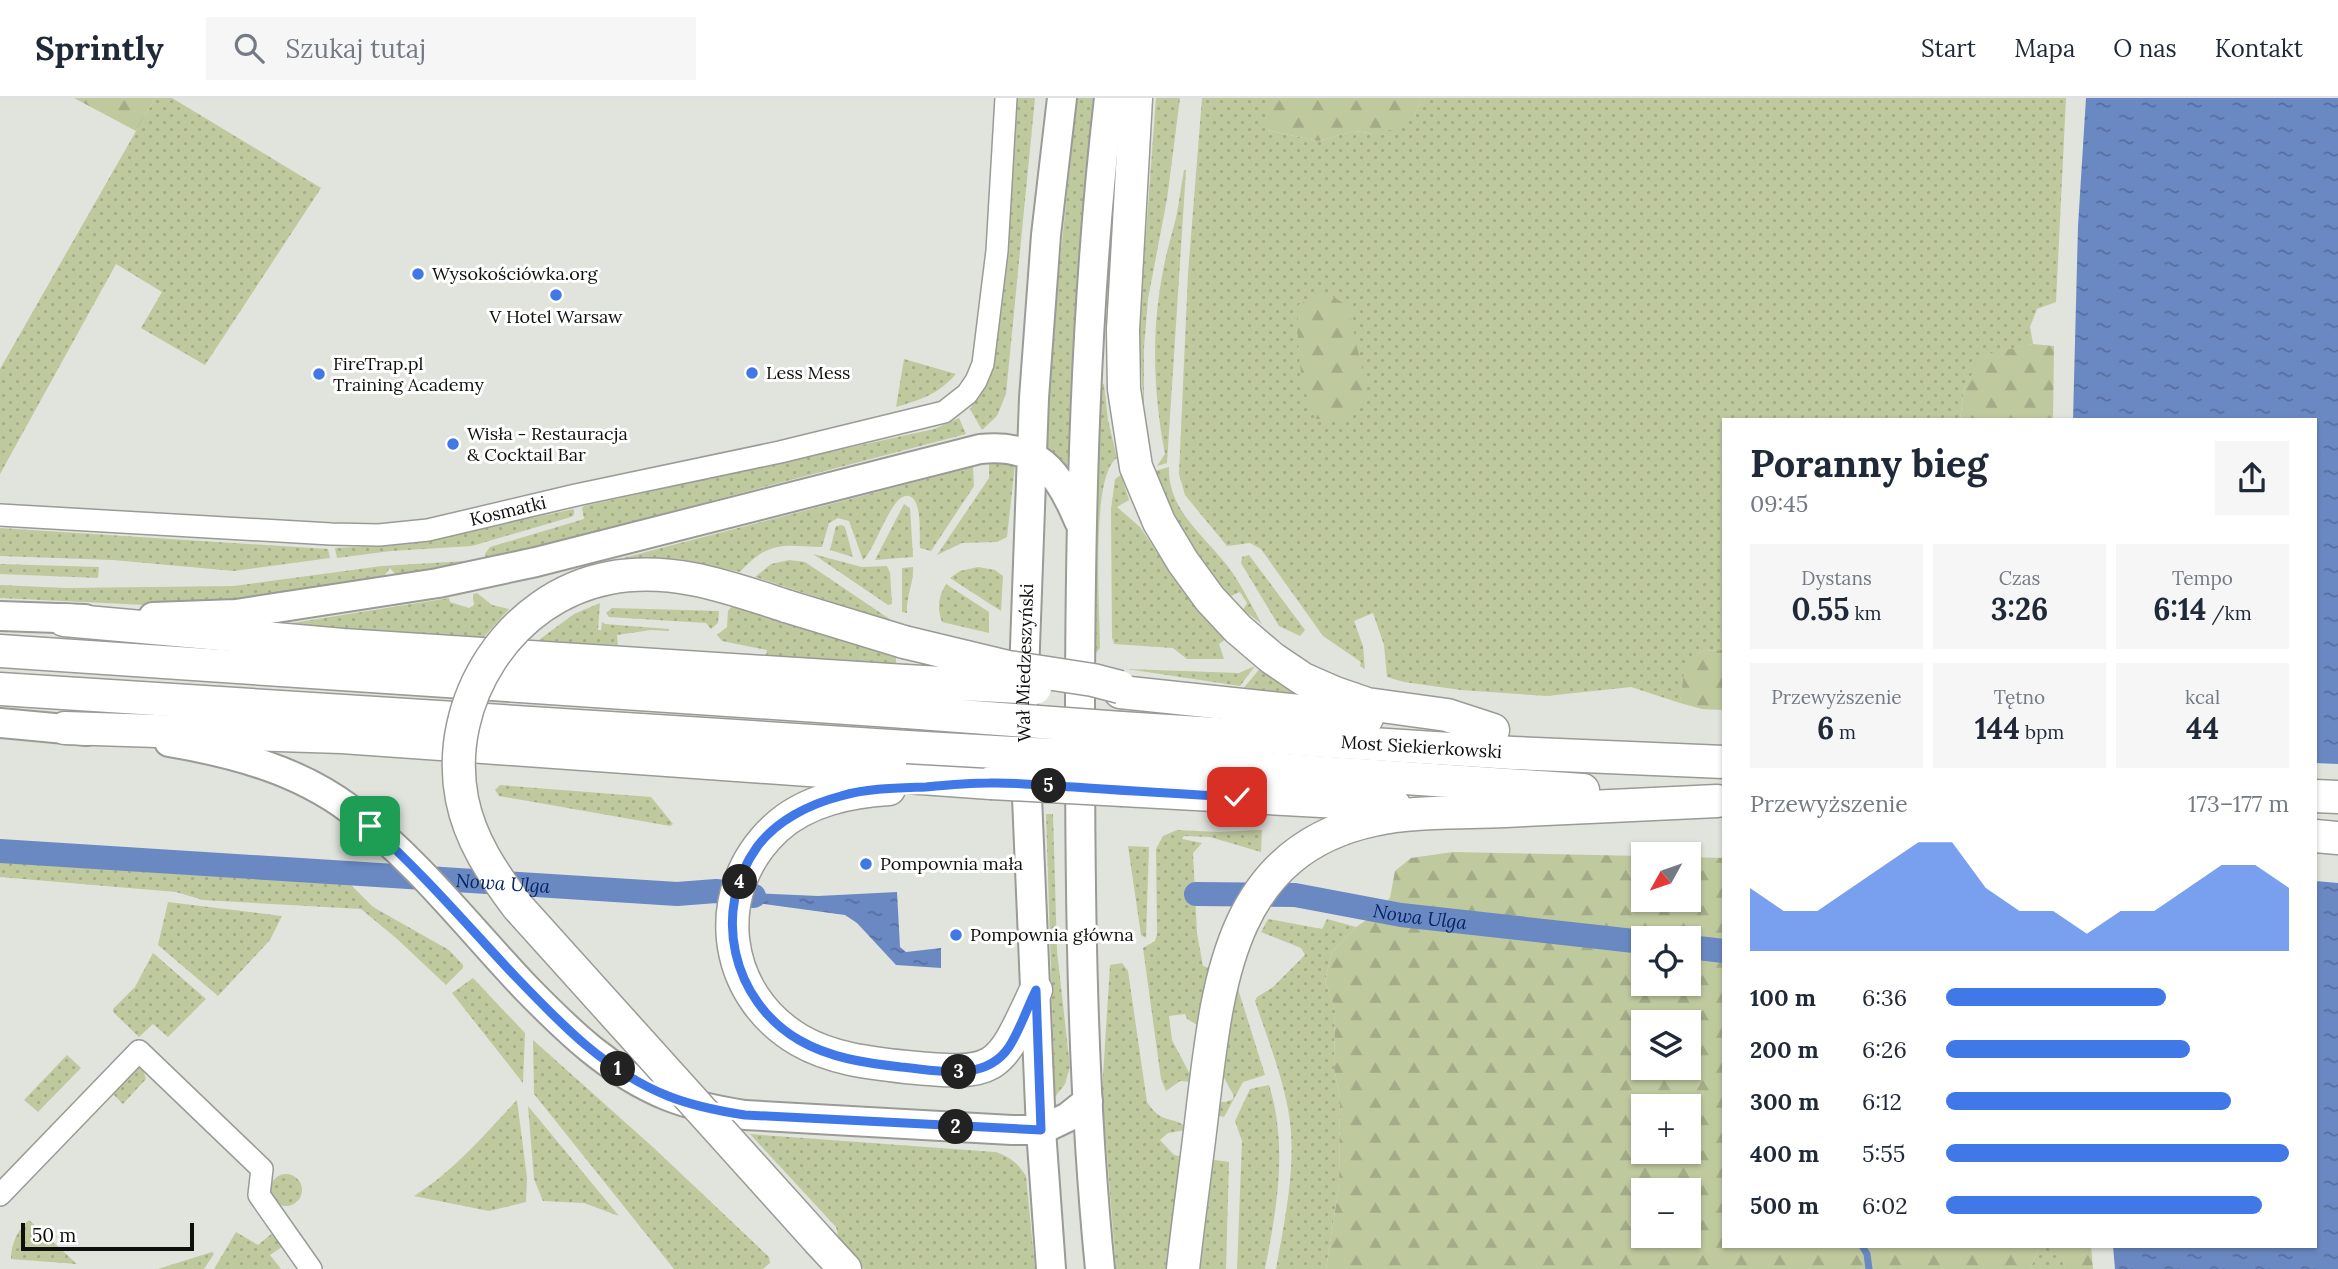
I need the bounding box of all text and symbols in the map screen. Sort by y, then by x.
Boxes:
search box [206,17,696,80]
text: Sprintly [35,27,164,69]
icon: search [230,29,268,67]
text: Szukaj tutaj [286,32,426,65]
text: Start [1921,33,1976,64]
text: Mapa [2014,33,2075,64]
text: O nas [2113,33,2177,64]
text: Kontakt [2215,33,2303,64]
place label: Wysokościówka.org [432,262,598,285]
marker: Wysokościówka.org [410,266,426,282]
marker: V Hotel Warsaw [548,287,564,303]
place label: V Hotel Warsaw [488,305,623,328]
place label: FireTrap.pl Training Academy [333,352,484,396]
place label: Less Mess [766,361,850,384]
marker: Less Mess [744,365,760,381]
marker: FireTrap.pl Training Academy [311,366,327,382]
place label: Wisła - Restauracja & Cocktail Bar [467,422,628,466]
marker: Wisła - Restauracja & Cocktail Bar [445,436,461,452]
text: Poranny bieg [1750,439,1988,487]
button: share [2215,441,2289,515]
text: 09:45 [1750,489,1808,518]
street label: Kosmatki [467,490,548,531]
text: Dystans [1801,566,1872,590]
text: Czas [1999,566,2040,590]
text: Tempo [2172,566,2233,590]
street label: Wał Miedzeszyński [1011,583,1038,743]
text: 0.55 [1791,590,1849,628]
text: 3:26 [1991,590,2048,628]
text: 6:14 [2153,590,2207,628]
text: km [1849,601,1882,625]
text: /km [2207,601,2252,625]
text: Przewyższenie [1771,685,1902,709]
text: Tętno [1994,685,2045,709]
text: kcal [2185,685,2220,709]
text: 6 [1817,709,1834,747]
text: 144 [1975,709,2020,747]
text: 44 [2186,709,2219,747]
text: m [1834,720,1856,744]
text: bpm [2020,720,2064,744]
street label: Most Siekierkowski [1340,730,1503,763]
pin [1207,767,1267,827]
pin: 5 [1032,768,1066,804]
text: 5 [1043,773,1054,797]
icon: check [1218,778,1256,816]
text: Przewyższenie [1750,789,1908,818]
text: 173–177 m [2188,789,2289,818]
pin [340,796,400,856]
icon: arrive [351,807,389,845]
north arrow [1631,842,1701,912]
map controls [1631,842,1701,1248]
place label: Pompownia mała [880,852,1023,875]
marker: Pompownia mała [858,856,874,872]
pin: 4 [722,864,758,900]
water label: Nowa Ulga [455,868,551,898]
text: 4 [734,869,745,893]
water label: Nowa Ulga [1371,898,1469,934]
place label: Pompownia główna [970,923,1134,946]
button: locate [1631,926,1701,996]
marker: Pompownia główna [948,927,964,943]
text: 100 m [1750,983,1816,1012]
text: 6:36 [1862,983,1907,1012]
button: layers [1631,1010,1701,1080]
text: 200 m [1750,1035,1819,1064]
text: 6:26 [1862,1035,1907,1064]
pin: 1 [600,1052,636,1086]
pin: 3 [942,1054,976,1090]
text: 1 [614,1056,621,1080]
text: 3 [953,1059,964,1083]
text: 300 m [1750,1087,1819,1116]
text: 6:12 [1862,1087,1902,1116]
button: + [1631,1094,1701,1164]
pin: 2 [939,1110,974,1144]
text: 2 [950,1114,961,1138]
text: 400 m [1750,1139,1819,1168]
text: 5:55 [1862,1139,1905,1168]
button: − [1631,1178,1701,1248]
text: 500 m [1750,1191,1819,1220]
text: 6:02 [1862,1191,1908,1220]
scale bar [21,1220,194,1252]
text: 50 m [32,1223,76,1247]

